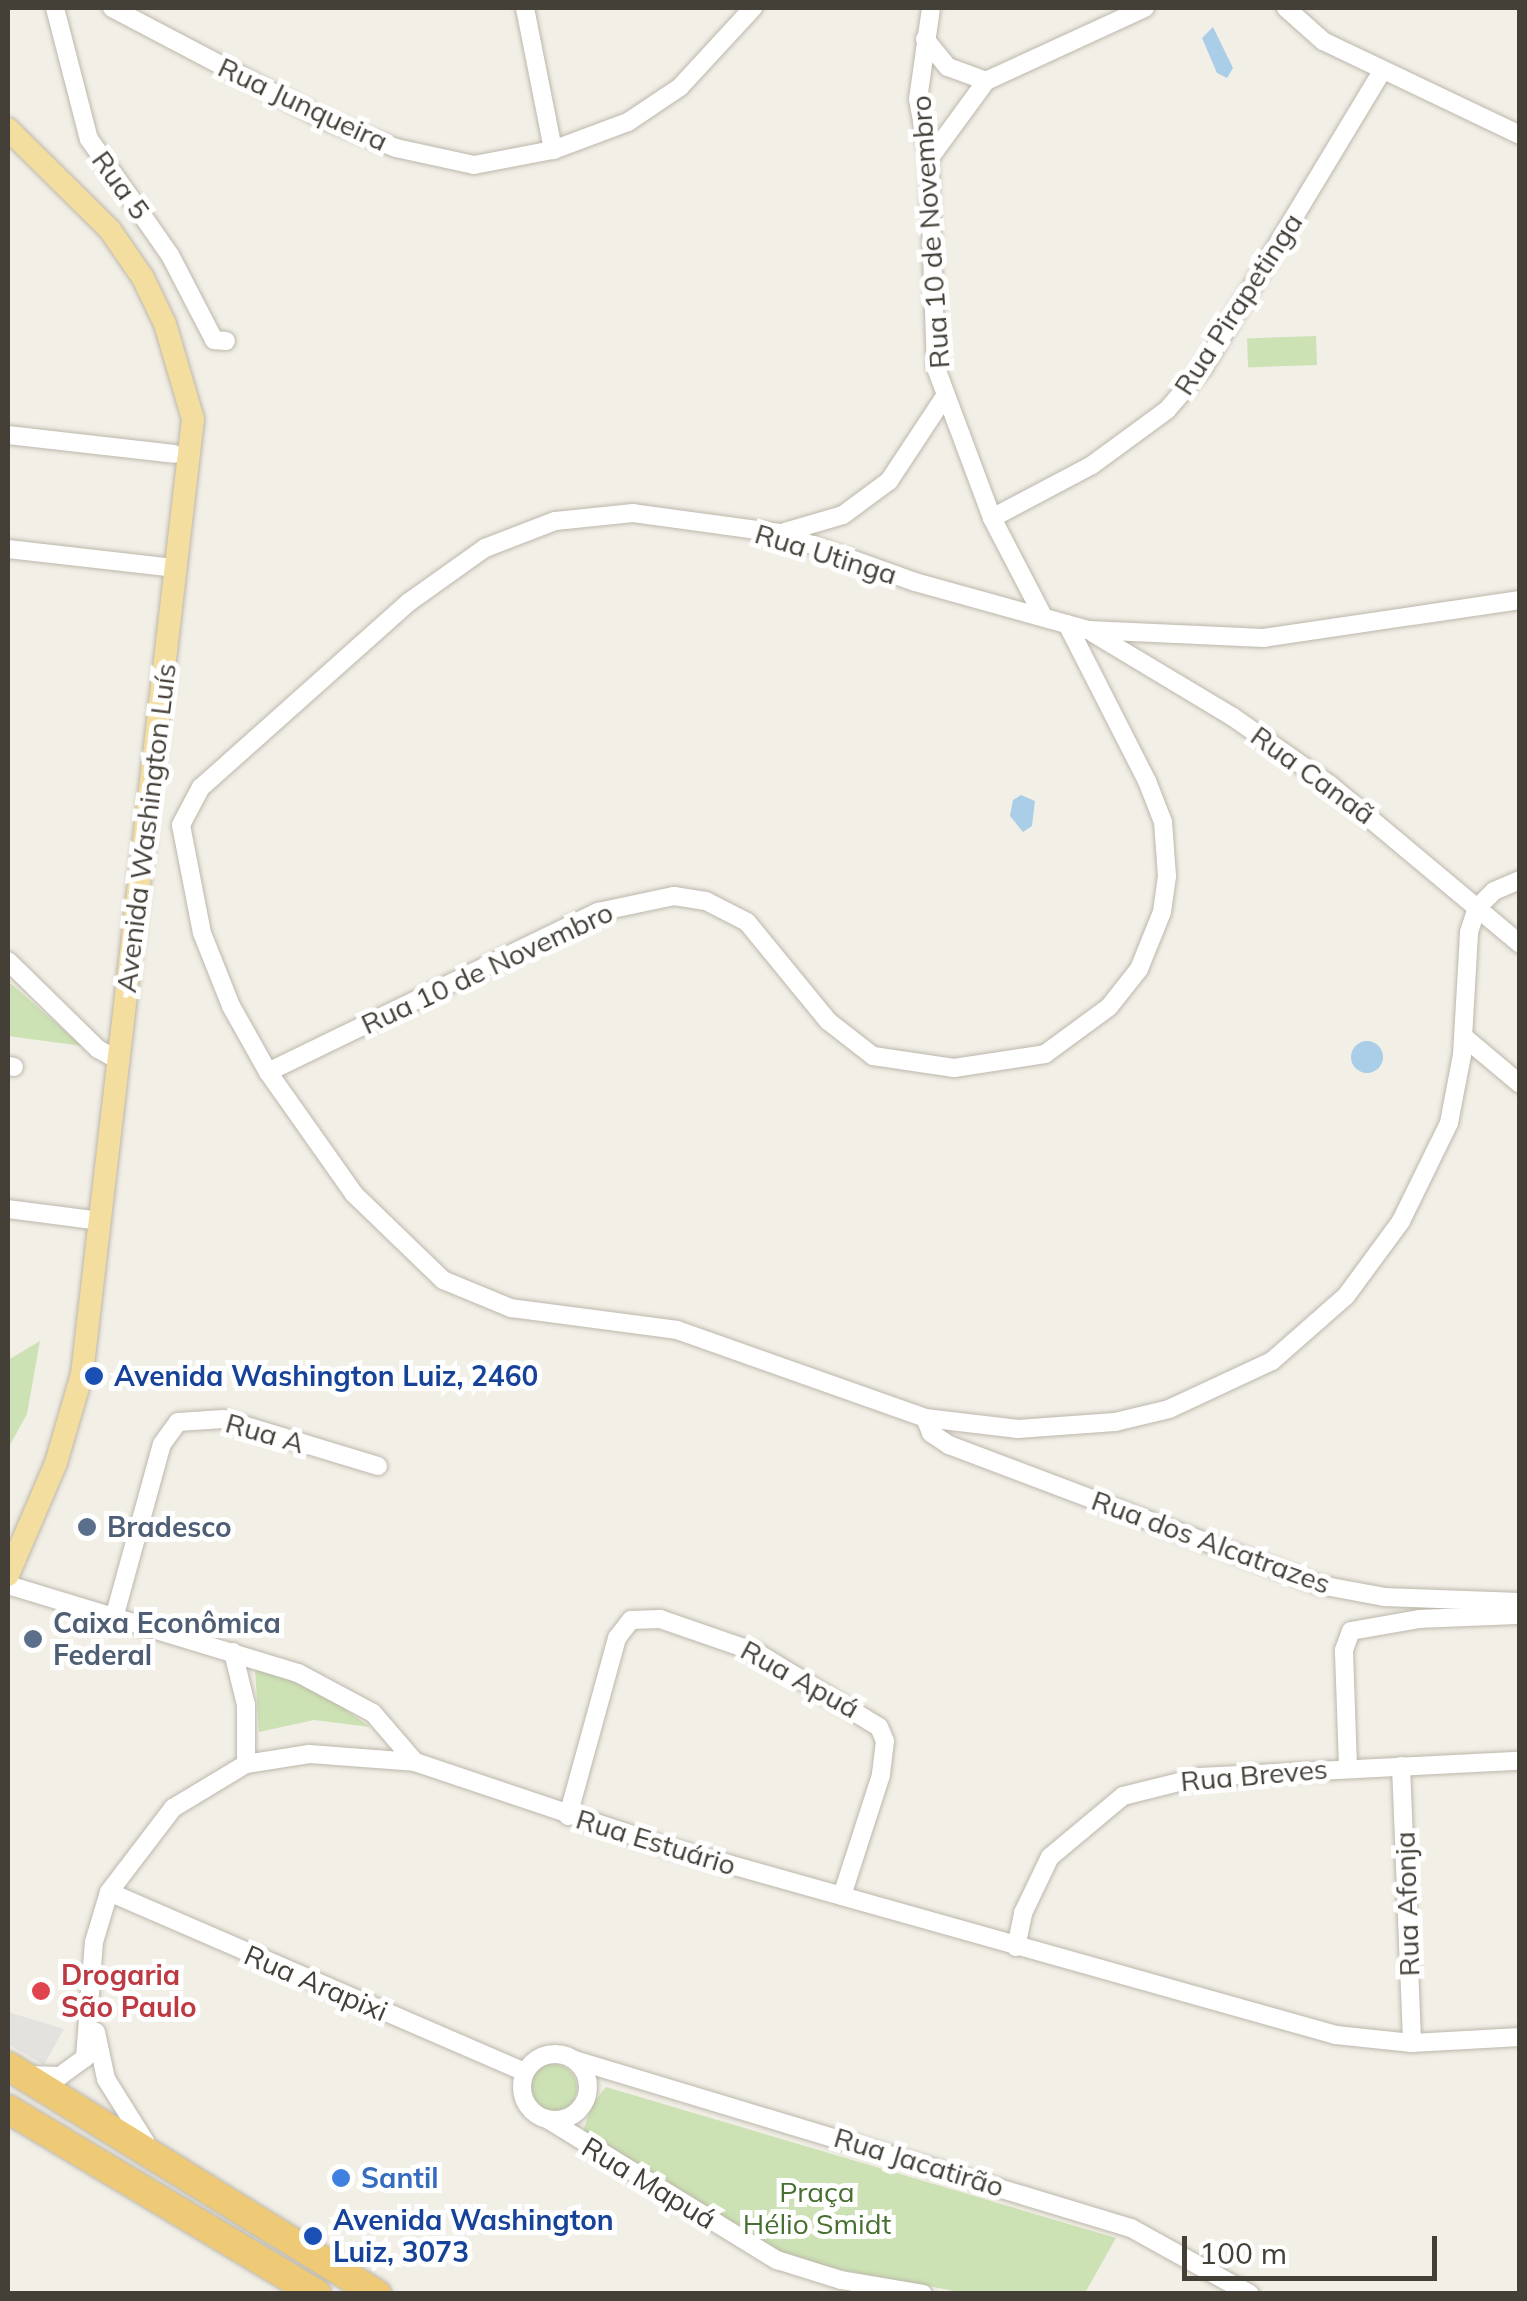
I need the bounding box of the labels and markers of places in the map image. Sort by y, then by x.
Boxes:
place label: Avenida Washington Luiz, 2460 [114,1359,538,1393]
marker: Avenida Washington Luiz, 2460 [83,1365,105,1387]
place label: Bradesco [107,1510,232,1544]
marker: Bradesco [76,1516,98,1538]
place label: Caixa Econômica Federal [53,1606,281,1672]
marker: Caixa Econômica Federal [22,1628,44,1650]
place label: Drogaria São Paulo [61,1958,197,2024]
marker: Drogaria São Paulo [30,1980,52,2002]
place label: Santil [361,2161,439,2195]
marker: Santil [330,2167,352,2189]
place label: Avenida Washington Luiz, 3073 [333,2203,614,2269]
marker: Avenida Washington Luiz, 3073 [302,2225,324,2247]

